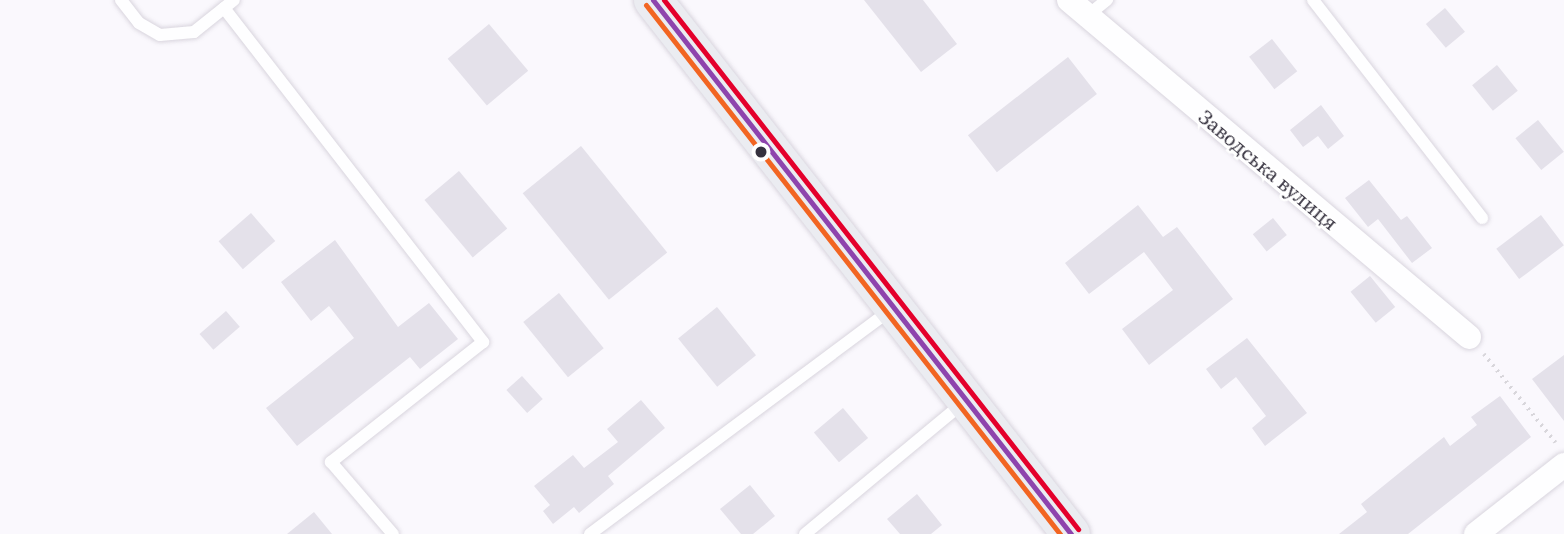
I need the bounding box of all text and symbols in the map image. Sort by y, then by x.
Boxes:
street label: Заводська вулиця [1193,104,1343,236]
unlabelled marker [754,145,768,159]

